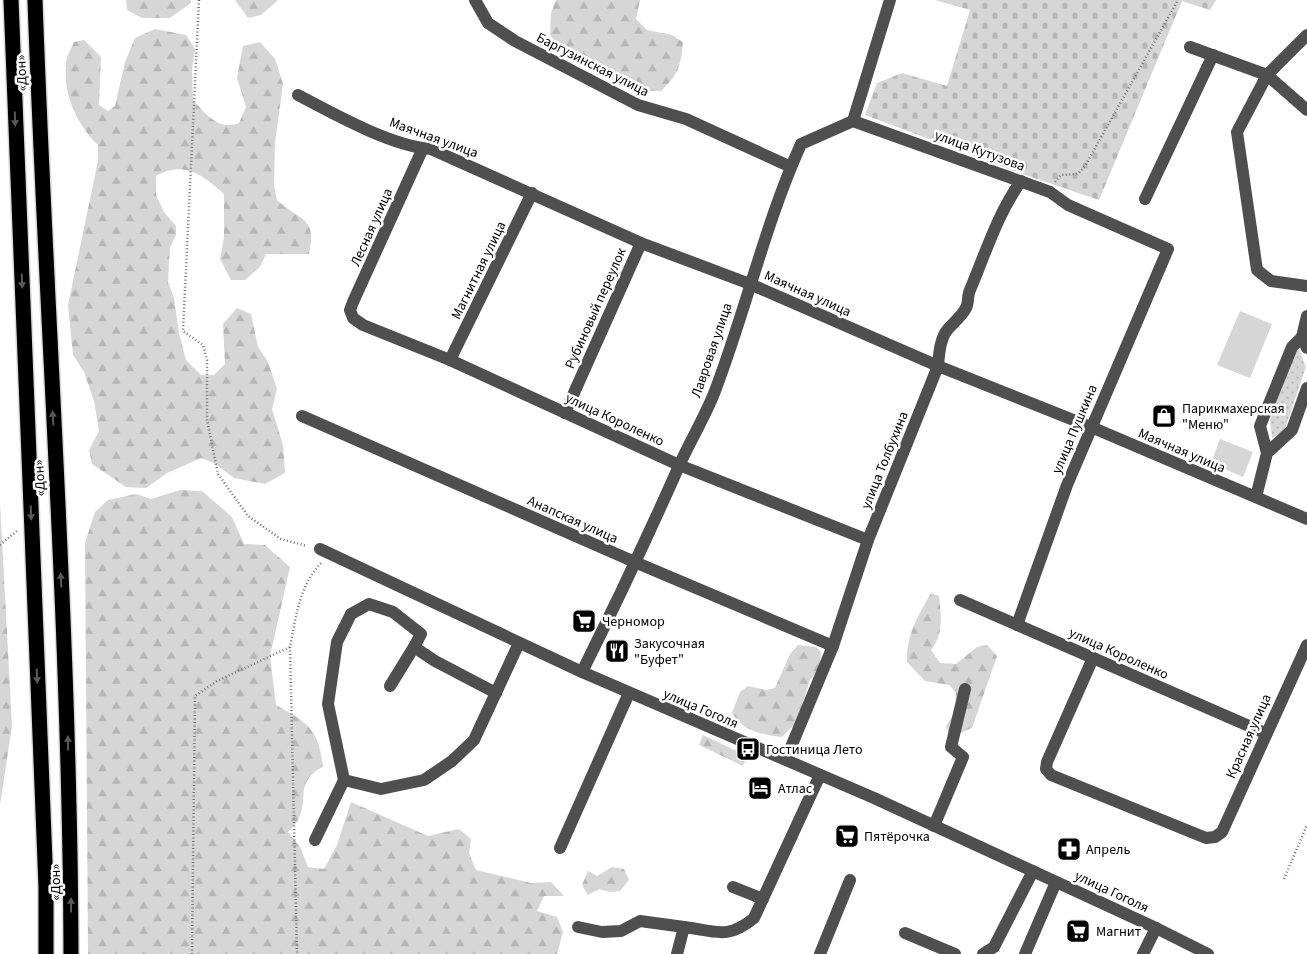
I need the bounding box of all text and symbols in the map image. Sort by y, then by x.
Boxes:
street label: Баргузинская улица [533,28,652,102]
street label: «Дон» [11,54,33,92]
one-way arrow [12,111,20,127]
street label: Маячная улица [386,113,481,163]
street label: улица Кутузова [932,125,1028,177]
street label: Лесная улица [346,185,398,270]
street label: Магнитная улица [446,218,511,323]
street label: Рубиновый переулок [560,245,632,372]
street label: Маячная улица [761,266,854,322]
one-way arrow [18,273,26,289]
street label: Лавровая улица [686,300,738,400]
street label: улица Пушкина [1047,382,1103,477]
street label: улица Короленко [562,388,667,452]
place label: Парикмахерская "Меню" [1182,399,1285,435]
shop icon: Парикмахерская "Меню" [1151,403,1177,429]
street label: улица Толбухина [856,408,914,512]
one-way arrow [48,410,56,426]
street label: Маячная улица [1135,423,1228,478]
street label: «Дон» [29,459,51,497]
street label: Анапская улица [524,491,621,549]
one-way arrow [27,506,35,522]
one-way arrow [56,572,64,588]
supermarket icon: Черномор [571,608,597,634]
place label: Черномор [602,612,665,632]
street label: улица Короленко [1066,623,1172,685]
place label: Закусочная "Буфет" [634,634,705,670]
restaurant icon: Закусочная "Буфет" [604,638,630,664]
one-way arrow [34,668,42,684]
street label: улица Гоголя [660,684,741,734]
street label: Красная улица [1221,691,1277,782]
one-way arrow [64,735,72,751]
bus stop icon: Гостиница Лето [735,736,761,762]
place label: Гостиница Лето [766,740,863,760]
hotel icon: Атлас [747,775,773,801]
place label: Атлас [778,779,813,799]
supermarket icon: Пятёрочка [834,823,860,849]
place label: Пятёрочка [864,827,930,847]
pharmacy icon: Апрель [1056,836,1082,862]
place label: Апрель [1086,840,1131,860]
street label: «Дон» [46,864,66,900]
street label: улица Гоголя [1071,866,1152,918]
one-way arrow [67,897,75,913]
supermarket icon: Магнит [1065,918,1091,944]
place label: Магнит [1096,922,1142,942]

